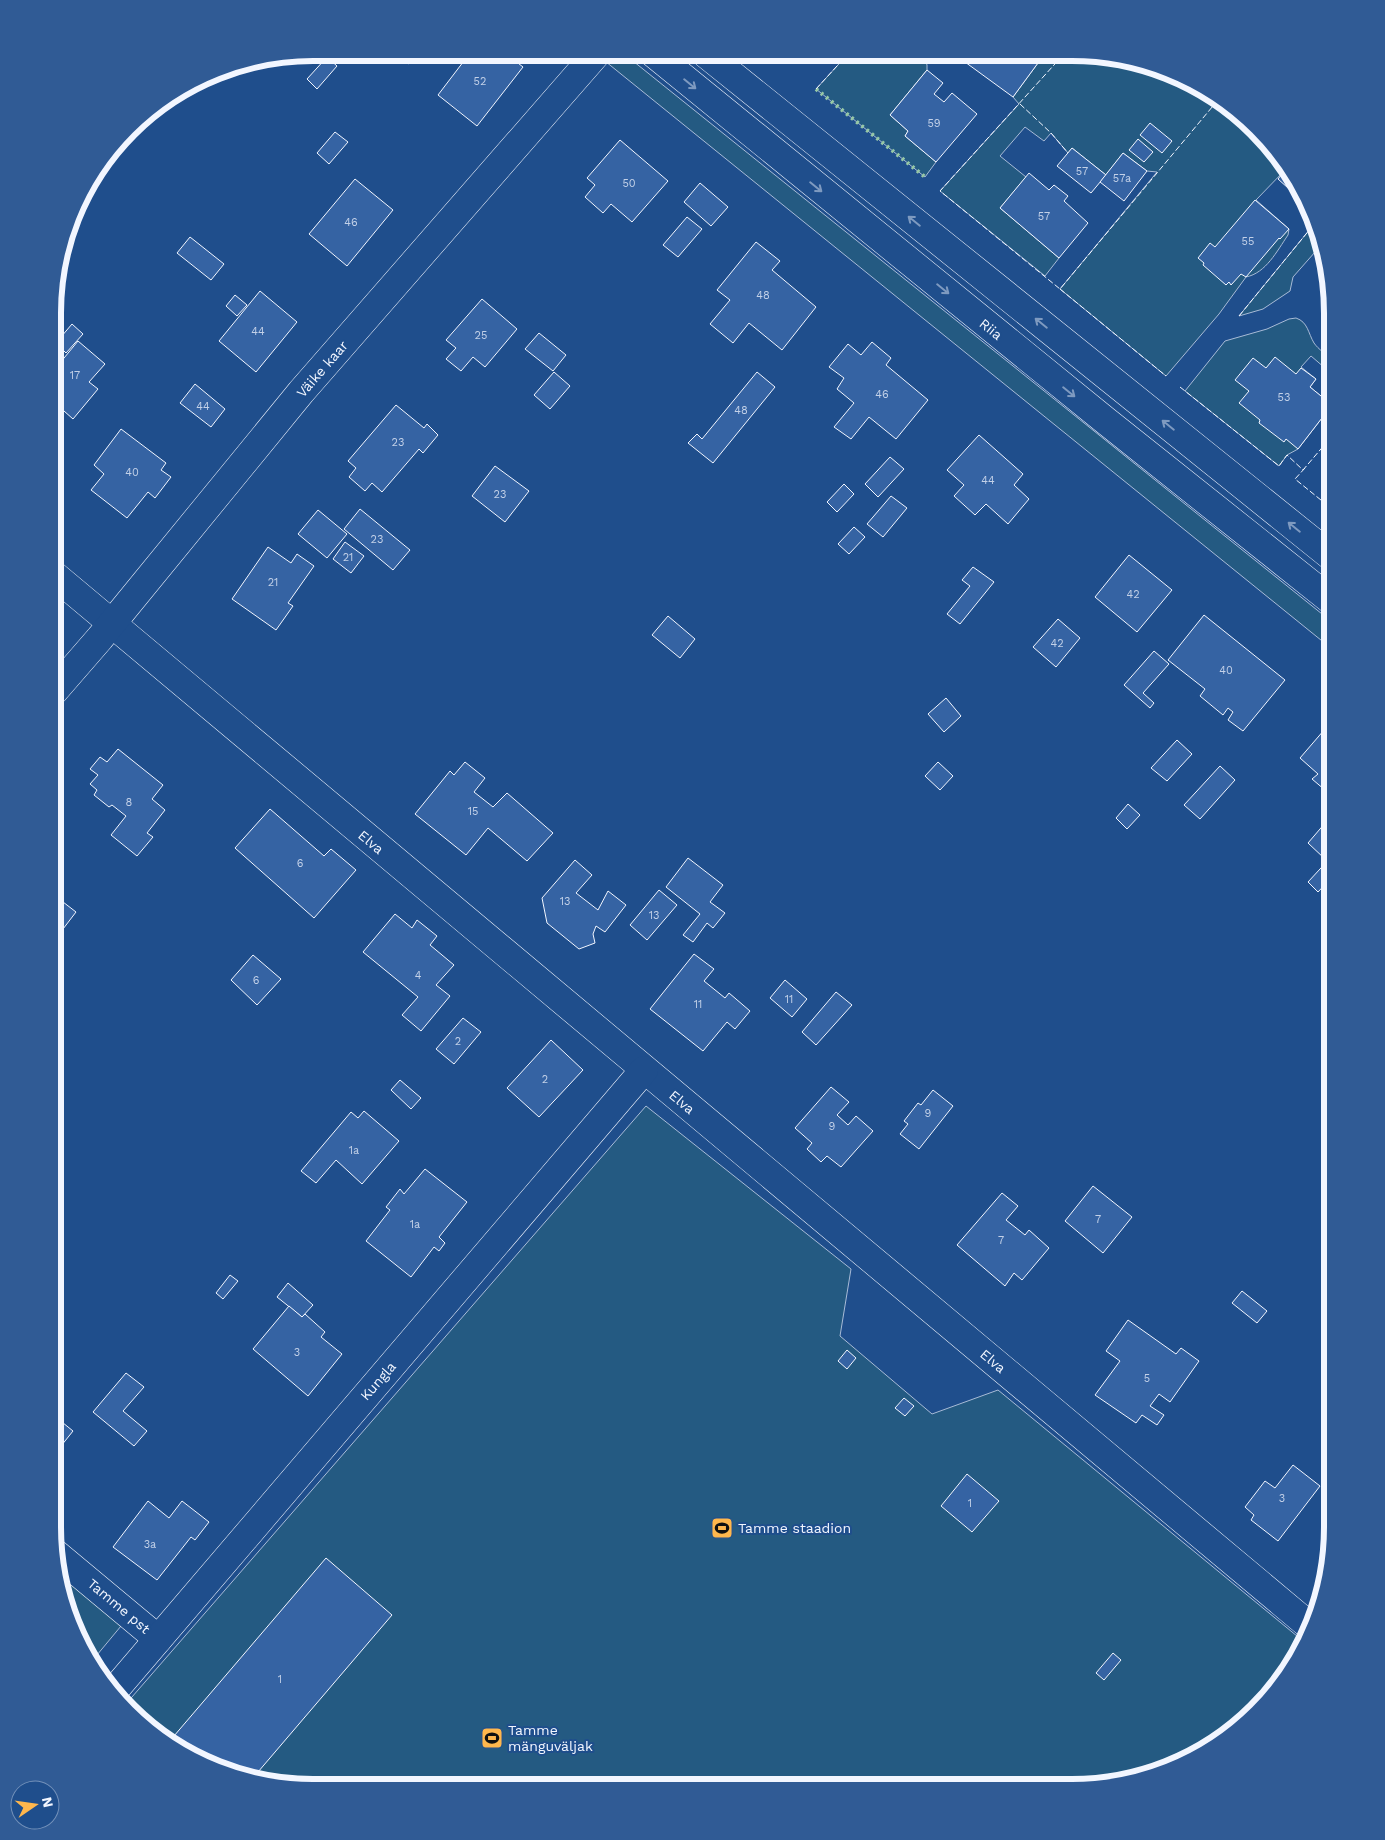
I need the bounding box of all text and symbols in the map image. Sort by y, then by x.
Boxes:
house number: 52 [474,75,486,88]
one-way arrow [684,79,697,90]
house number: 59 [927,117,941,130]
house number: 57 [1076,165,1088,178]
house number: 57a [1113,172,1131,185]
house number: 50 [622,177,636,190]
one-way arrow [809,182,822,193]
house number: 57 [1038,210,1050,223]
house number: 46 [344,216,358,229]
one-way arrow [908,216,921,227]
house number: 55 [1242,235,1254,248]
one-way arrow [936,284,949,295]
house number: 48 [756,289,770,302]
street label: Riia [976,315,1006,343]
one-way arrow [1035,318,1048,329]
house number: 44 [251,325,265,338]
house number: 25 [475,329,487,342]
street label: Väike kaar [293,337,351,401]
house number: 17 [70,369,80,382]
one-way arrow [1062,386,1075,397]
house number: 46 [875,388,889,401]
house number: 53 [1278,391,1290,404]
house number: 44 [196,400,210,413]
house number: 48 [734,404,748,417]
one-way arrow [1161,419,1174,430]
house number: 23 [392,436,404,449]
house number: 40 [125,466,139,479]
house number: 44 [981,474,995,487]
house number: 23 [494,488,506,501]
one-way arrow [1288,521,1301,532]
house number: 23 [371,533,383,546]
house number: 21 [343,551,353,564]
house number: 21 [268,576,278,589]
house number: 42 [1126,588,1140,601]
house number: 42 [1050,637,1064,650]
house number: 40 [1219,664,1233,677]
house number: 8 [126,796,133,809]
house number: 15 [468,805,478,818]
street label: Elva [355,827,387,857]
house number: 6 [297,857,304,870]
house number: 13 [560,895,570,908]
house number: 13 [649,909,659,922]
house number: 4 [415,969,422,982]
house number: 6 [253,974,260,987]
house number: 11 [785,993,793,1006]
house number: 11 [694,998,702,1011]
house number: 2 [455,1035,461,1048]
house number: 2 [542,1073,548,1086]
street label: Elva [666,1087,698,1117]
house number: 9 [925,1107,932,1120]
house number: 9 [829,1120,836,1133]
house number: 1a [349,1144,359,1157]
house number: 7 [1095,1213,1101,1226]
house number: 1a [410,1218,420,1231]
house number: 7 [998,1234,1004,1247]
house number: 3 [294,1346,300,1359]
street label: Elva [977,1346,1009,1376]
street label: Kungla [357,1358,399,1404]
house number: 5 [1144,1372,1150,1385]
house number: 3 [1279,1492,1285,1505]
house number: 1 [968,1497,972,1510]
sports icon: Tamme staadion [710,1516,734,1540]
place label: Tamme staadion [738,1520,851,1536]
house number: 3a [144,1538,156,1551]
street label: Tamme pst [85,1575,154,1637]
house number: 1 [278,1673,282,1686]
place label: Tamme mänguväljak [508,1722,593,1754]
sports icon: Tamme mänguväljak [480,1726,504,1750]
north arrow [10,1780,60,1830]
text: N [39,1795,57,1809]

